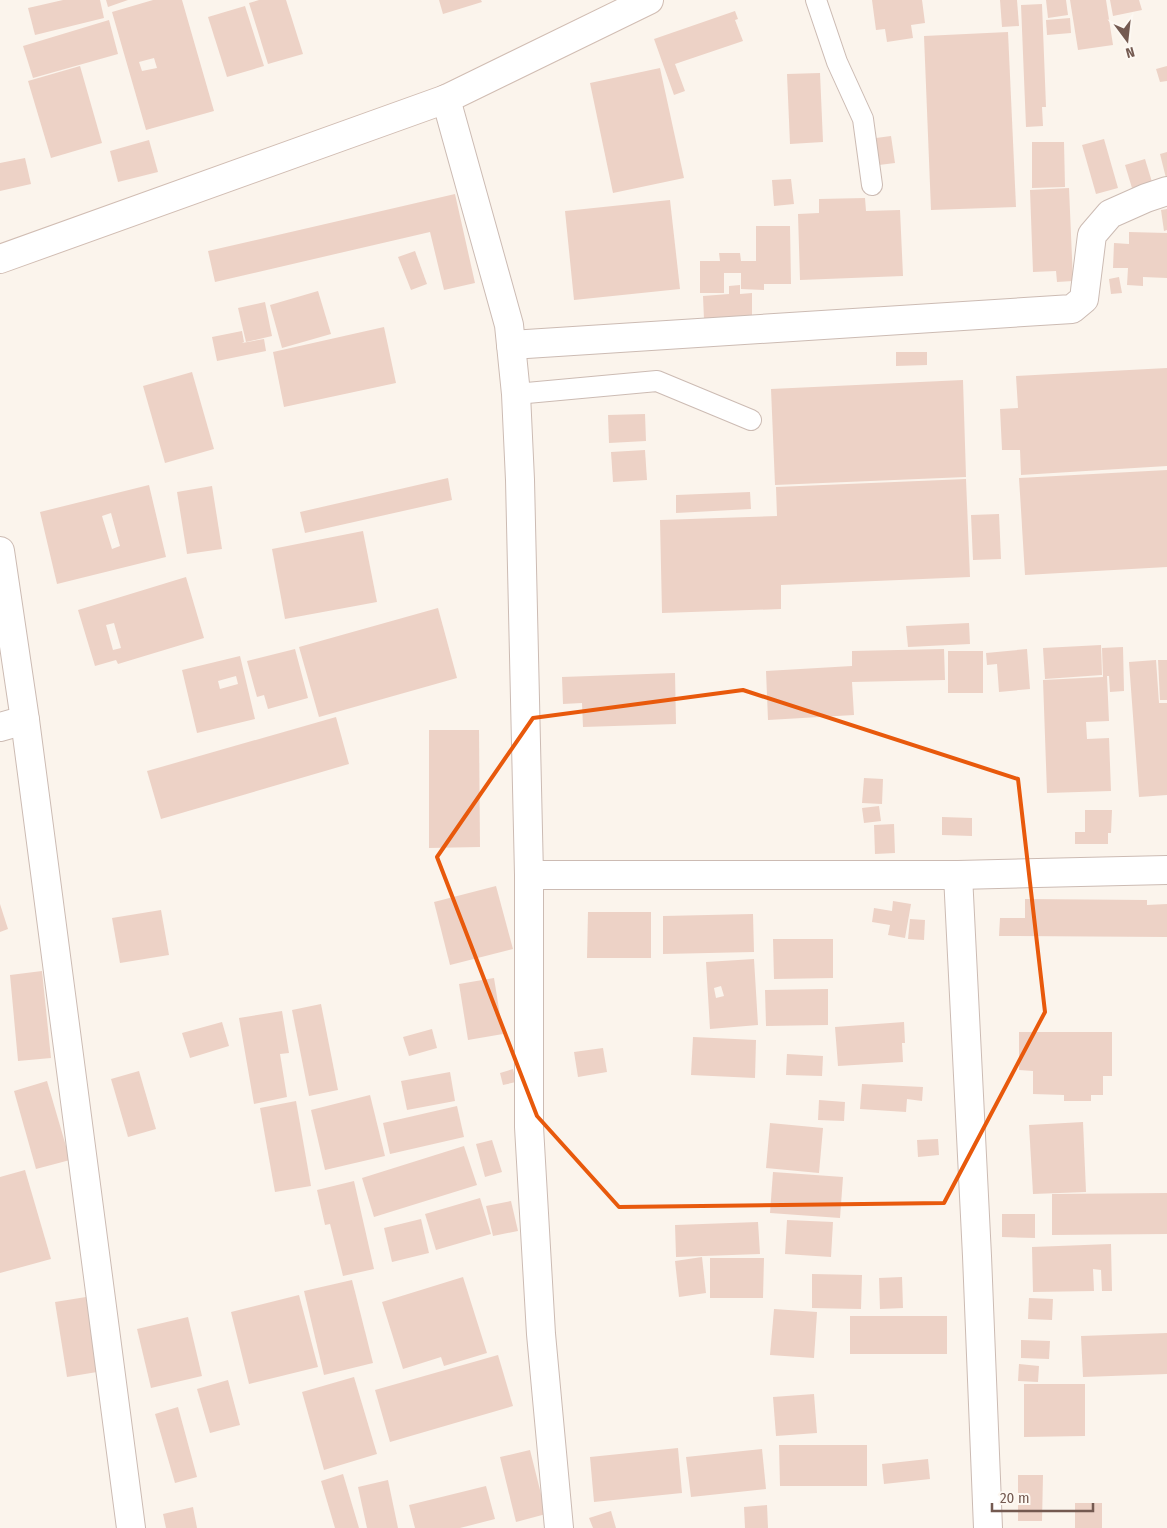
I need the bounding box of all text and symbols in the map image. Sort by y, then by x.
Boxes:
north arrow [1102,15,1152,65]
text: N [1124,43,1136,61]
scale bar [992,1480,1093,1512]
text: 20 m [1000,1489,1030,1507]

